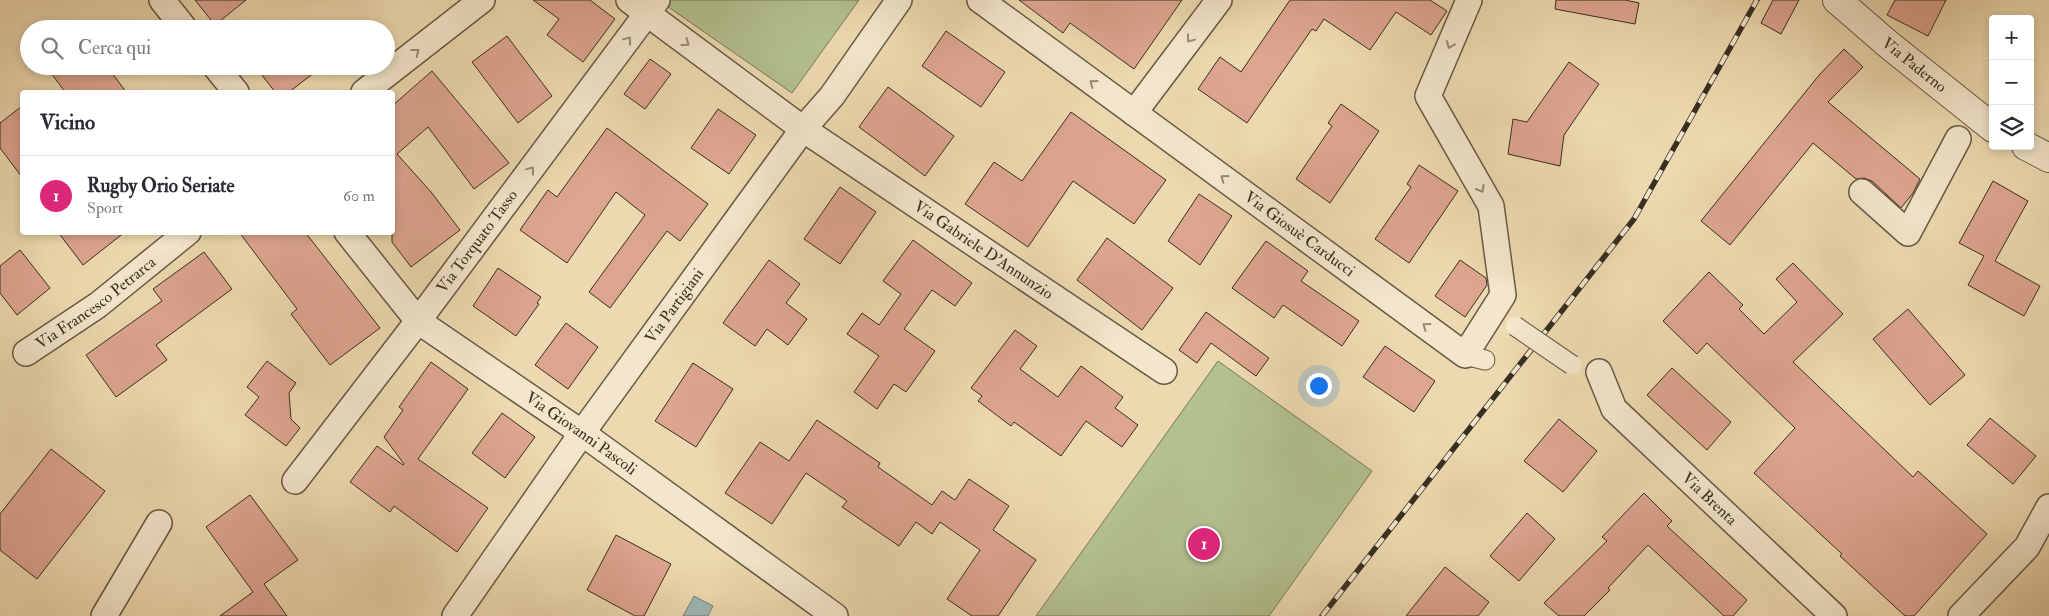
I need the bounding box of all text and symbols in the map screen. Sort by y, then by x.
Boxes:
map controls [1989,15,2034,150]
button: + [1989,15,2034,60]
search box [20,20,395,75]
one-way arrow [1187,33,1196,43]
street label: Via Paderno [1878,33,1951,97]
icon: search [38,34,66,62]
text: Cerca qui [78,36,151,60]
one-way arrow [622,36,631,46]
one-way arrow [680,37,690,46]
one-way arrow [1445,40,1456,49]
one-way arrow [410,49,419,57]
button: − [1989,60,2034,105]
one-way arrow [1090,80,1099,88]
button: layers [1989,105,2034,150]
text: Vicino [40,109,95,136]
one-way arrow [525,166,534,176]
text: Rugby Orio Seriate [87,174,234,198]
one-way arrow [1221,176,1230,184]
one-way arrow [1475,183,1485,192]
text: 1 [53,186,59,206]
text: 60 m [343,186,375,206]
street label: Via Torquato Tasso [432,186,522,297]
street label: Via Giosuè Carducci [1240,187,1359,281]
street label: Via Gabriele D'Annunzio [910,196,1057,304]
text: Sport [87,198,123,218]
street label: Via Francesco Petrarca [32,252,160,354]
street label: Via Partigiani [641,264,708,347]
one-way arrow [1422,323,1432,332]
your location [1306,373,1332,399]
street label: Via Giovanni Pascoli [522,387,641,479]
street label: Via Brenta [1678,468,1742,530]
pin: 1 [1188,525,1220,563]

